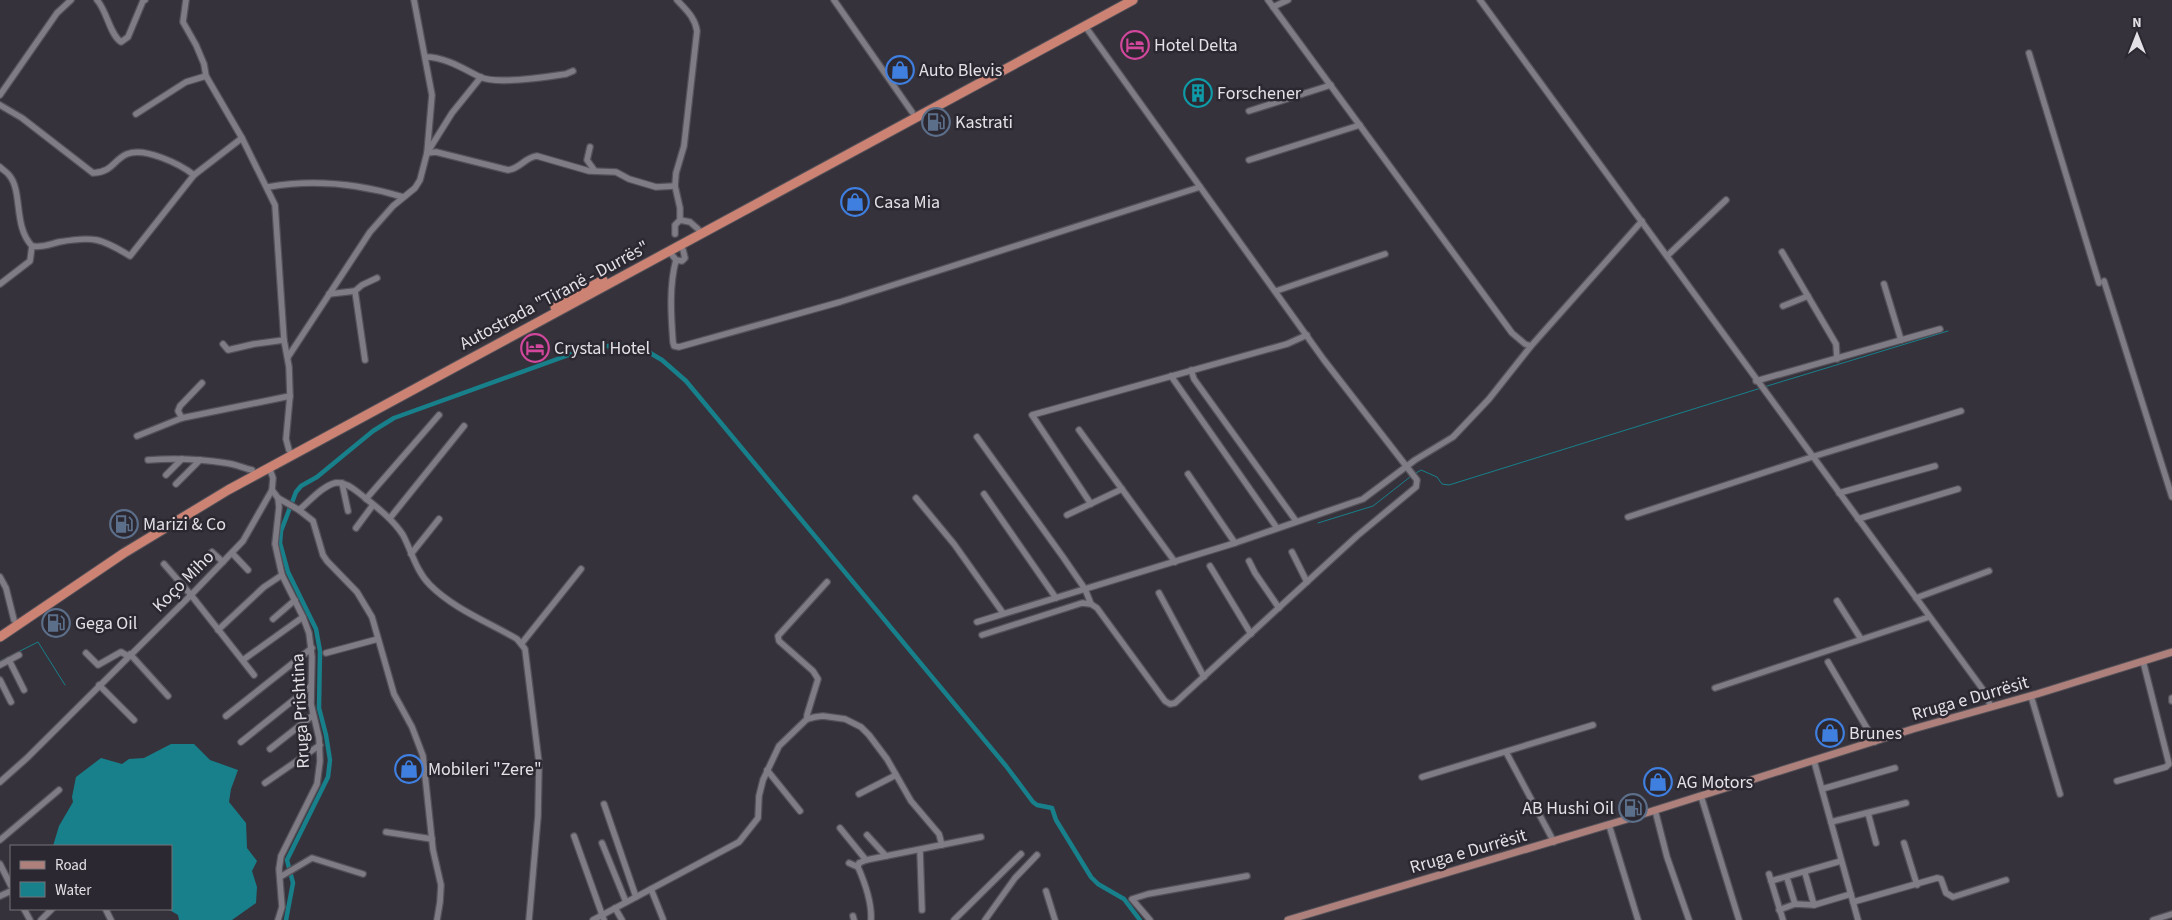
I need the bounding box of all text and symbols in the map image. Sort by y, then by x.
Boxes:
north arrow [2112,10,2162,60]
text: N [2132,13,2142,33]
hotel icon: Hotel Delta [1120,30,1150,60]
place label: Hotel Delta [1154,33,1238,58]
shop icon: Auto Blevis [885,55,915,85]
place label: Auto Blevis [919,58,1002,83]
building icon: Forschener [1183,78,1213,108]
place label: Forschener [1217,81,1302,106]
fuel station icon: Kastrati [921,107,951,137]
place label: Kastrati [955,110,1013,135]
shop icon: Casa Mia [840,187,870,217]
place label: Casa Mia [874,190,940,215]
street label: Autostrada "Tiranë - Durrës" [455,235,653,356]
hotel icon: Crystal Hotel [520,333,550,363]
place label: Crystal Hotel [554,336,650,361]
fuel station icon: Marizi & Co [109,509,139,539]
place label: Marizi & Co [143,512,226,537]
street label: Koço Miho [147,545,220,618]
fuel station icon: Gega Oil [41,608,71,638]
place label: Gega Oil [75,611,137,636]
street label: Rruga Prishtina [285,653,316,769]
street label: Rruga e Durrësit [1909,670,2031,727]
shop icon: Brunes [1815,718,1845,748]
place label: Brunes [1849,721,1902,746]
shop icon: Mobileri "Zere" [394,754,424,784]
place label: Mobileri "Zere" [428,757,542,782]
shop icon: AG Motors [1643,767,1673,797]
place label: AG Motors [1677,770,1753,795]
fuel station icon: AB Hushi Oil [1618,793,1648,823]
place label: AB Hushi Oil [1522,796,1614,821]
street label: Rruga e Durrësit [1407,823,1529,880]
legend [10,845,172,910]
text: Road [55,855,87,876]
text: Water [55,880,92,901]

